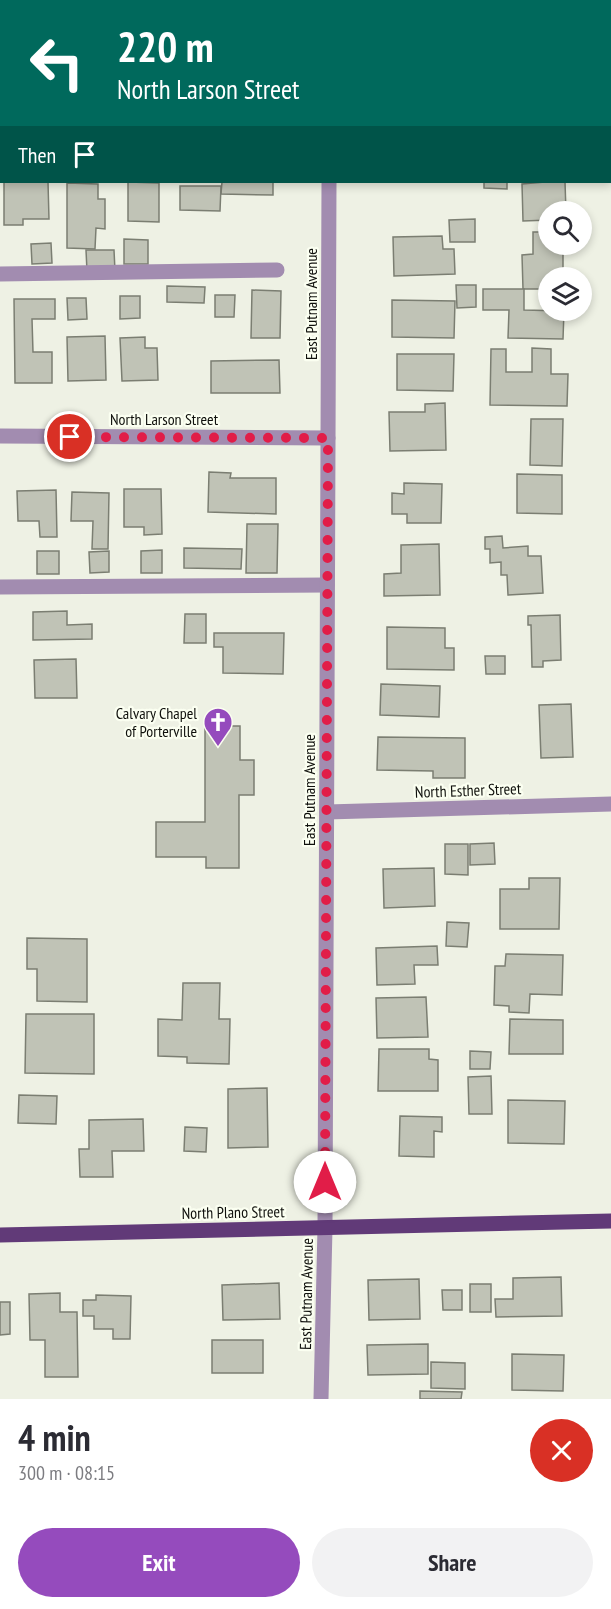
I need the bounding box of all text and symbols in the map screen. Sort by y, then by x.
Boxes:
text: 220 m [117,19,214,74]
icon: left [18,24,96,102]
text: North Larson Street [117,72,300,106]
icon: arrive [68,138,101,171]
text: Then [18,141,56,169]
map controls [538,201,592,321]
button: search [538,201,592,255]
street label: East Putnam Avenue [301,248,321,360]
button: layers [538,267,592,321]
street label: North Larson Street [110,409,219,429]
pin [44,411,95,462]
icon: arrive [53,420,86,453]
place label: Calvary Chapel of Porterville [116,703,197,741]
church icon: Calvary Chapel of Porterville [202,706,234,748]
street label: East Putnam Avenue [299,734,319,846]
street label: North Esther Street [415,778,522,802]
position arrow [293,1150,357,1214]
street label: North Plano Street [181,1201,285,1223]
street label: East Putnam Avenue [295,1238,317,1350]
text: 4 min [18,1414,91,1461]
button: close [530,1419,593,1482]
text: 300 m · 08:15 [18,1460,115,1486]
button: Exit [18,1528,300,1597]
button: Share [312,1528,593,1597]

